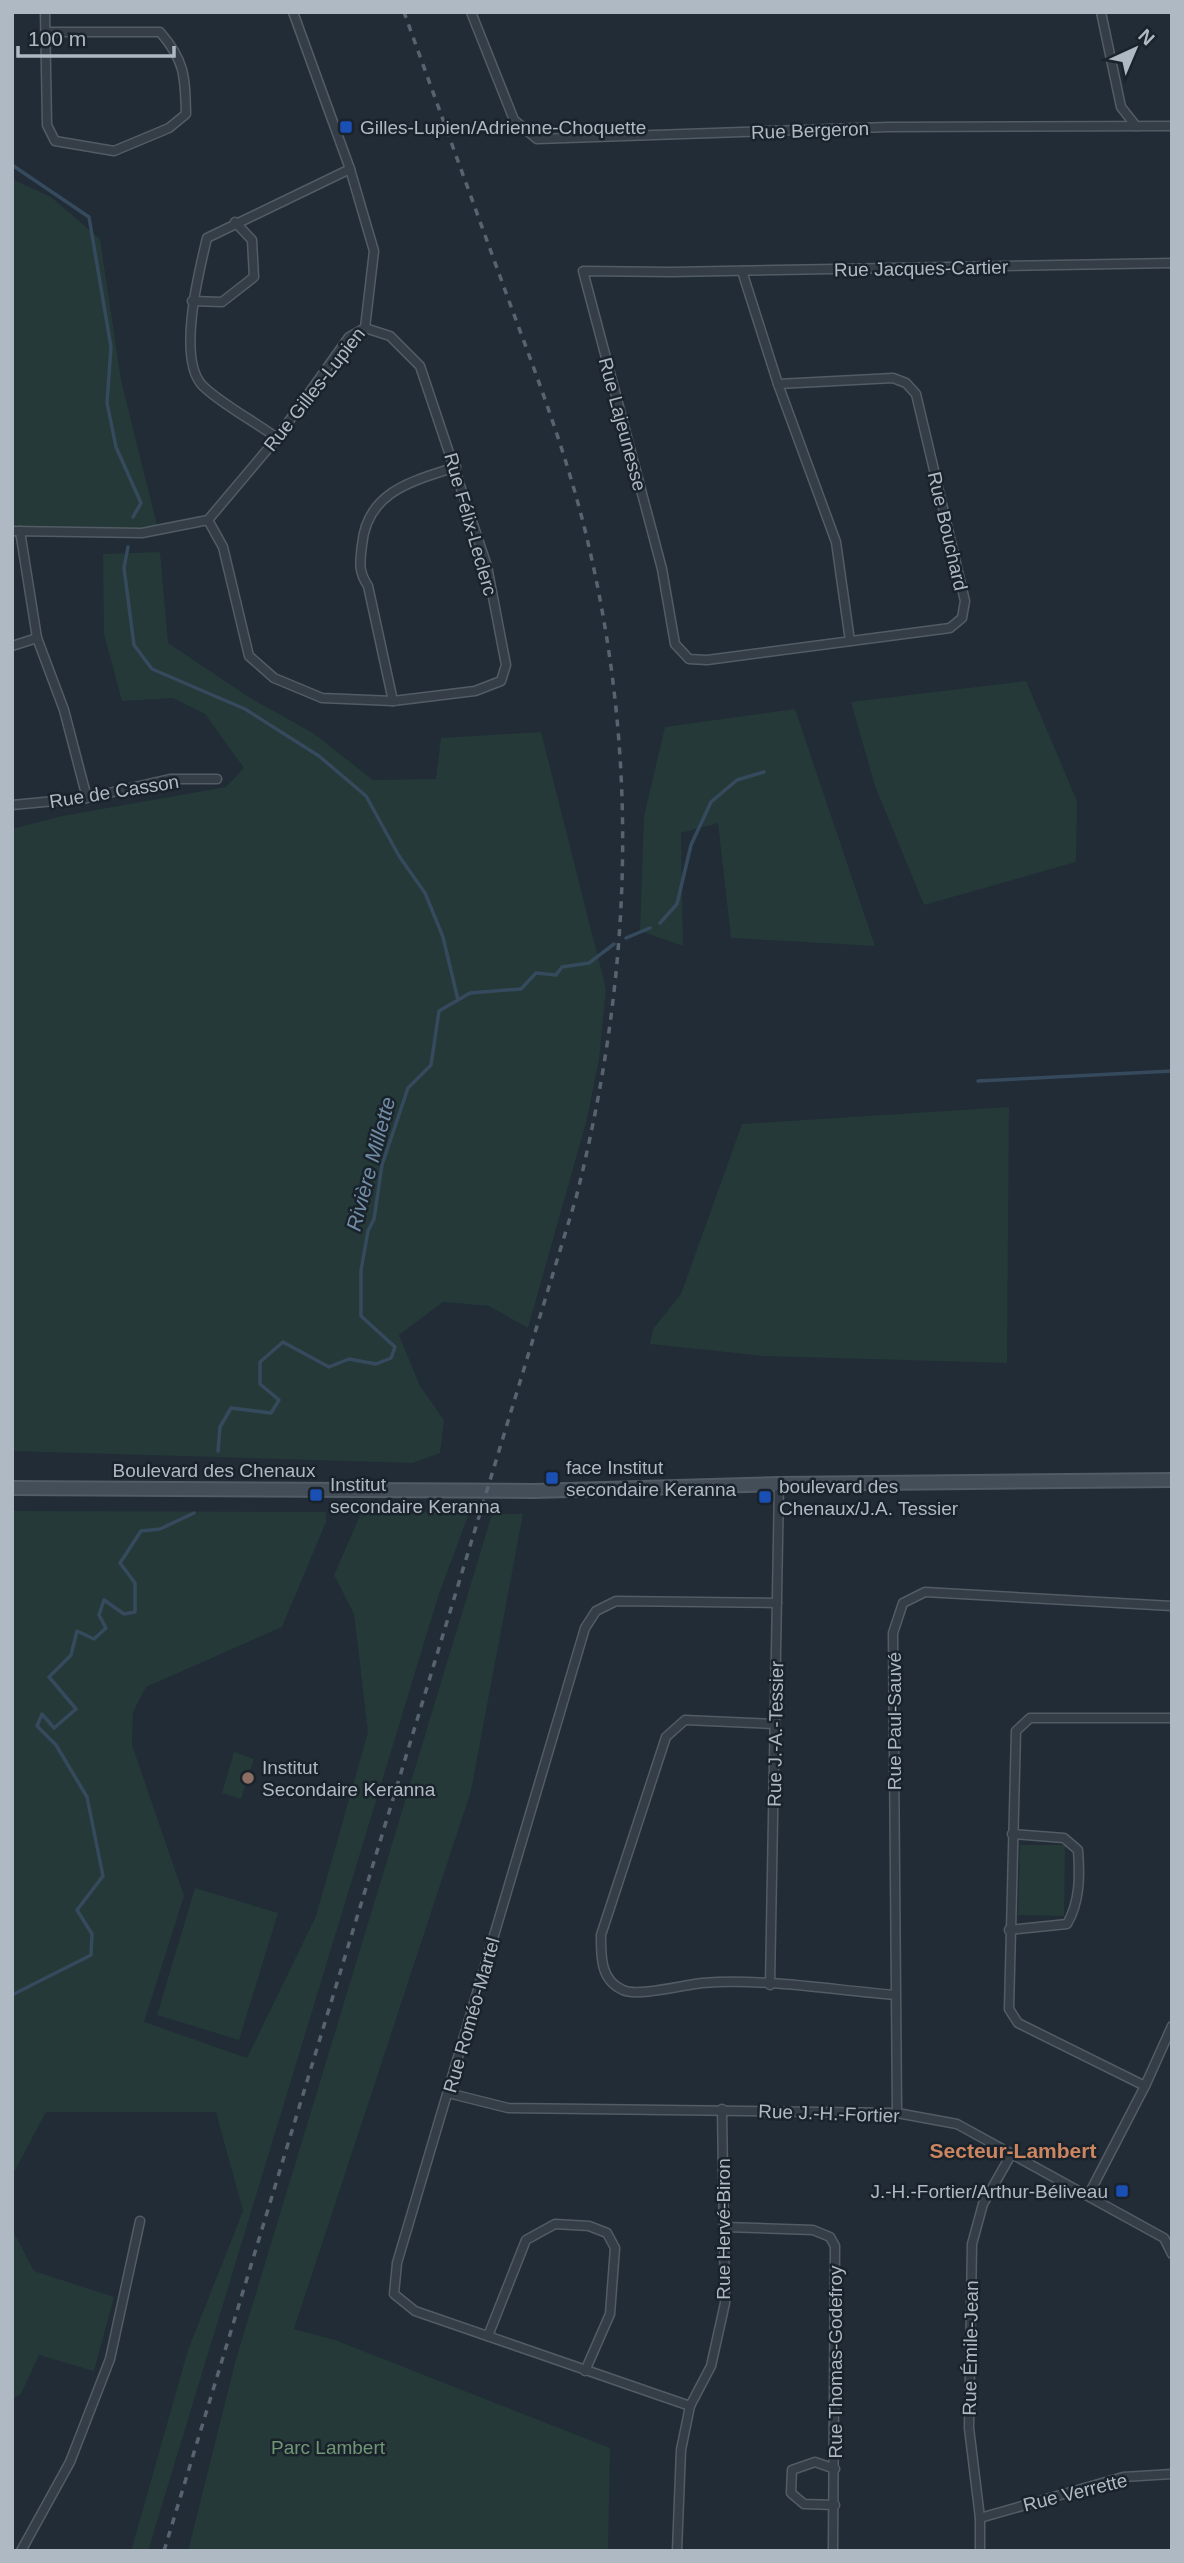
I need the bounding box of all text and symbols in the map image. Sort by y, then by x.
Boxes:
scale bar [18,14,173,58]
north arrow [1100,14,1170,84]
text: N [1134,25,1159,49]
text: 100 m [28,27,86,50]
place label: Gilles-Lupien/Adrienne-Choquette [360,117,646,138]
street label: Rue Bergeron [751,118,869,143]
marker: Gilles-Lupien/Adrienne-Choquette [338,119,354,135]
street label: Rue Jacques-Cartier [834,256,1009,281]
street label: Rue Gilles-Lupien [260,323,369,455]
street label: Rue Lajeunesse [595,355,650,493]
street label: Rue Félix-Leclerc [440,450,501,598]
street label: Rue Bouchard [924,470,971,593]
street label: Rue de Casson [48,771,180,812]
water label: Rivière Millette [342,1094,399,1233]
place label: face Institut secondaire Keranna [566,1457,736,1500]
street label: Boulevard des Chenaux [113,1460,316,1481]
marker: face Institut secondaire Keranna [544,1470,560,1486]
place label: Institut secondaire Keranna [330,1474,500,1517]
place label: boulevard des Chenaux/J.A. Tessier [779,1476,959,1519]
marker: Institut secondaire Keranna [308,1487,324,1503]
marker: boulevard des Chenaux/J.A. Tessier [757,1489,773,1505]
street label: Rue Paul-Sauvé [884,1652,905,1790]
street label: Rue J.-A.-Tessier [764,1660,787,1807]
place label: Institut Secondaire Keranna [262,1757,436,1800]
marker: Institut Secondaire Keranna [240,1770,256,1786]
street label: Rue Roméo-Martel [439,1935,504,2095]
street label: Rue J.-H.-Fortier [758,2101,901,2126]
district label: Secteur-Lambert [930,2139,1096,2162]
street label: Rue Hervé-Biron [713,2158,734,2300]
place label: J.-H.-Fortier/Arthur-Béliveau [870,2181,1108,2202]
marker: J.-H.-Fortier/Arthur-Béliveau [1114,2183,1130,2199]
street label: Rue Thomas-Godefroy [825,2265,846,2458]
street label: Rue Émile-Jean [959,2280,982,2416]
park label: Parc Lambert [271,2437,386,2458]
street label: Rue Verrette [1021,2469,1129,2516]

